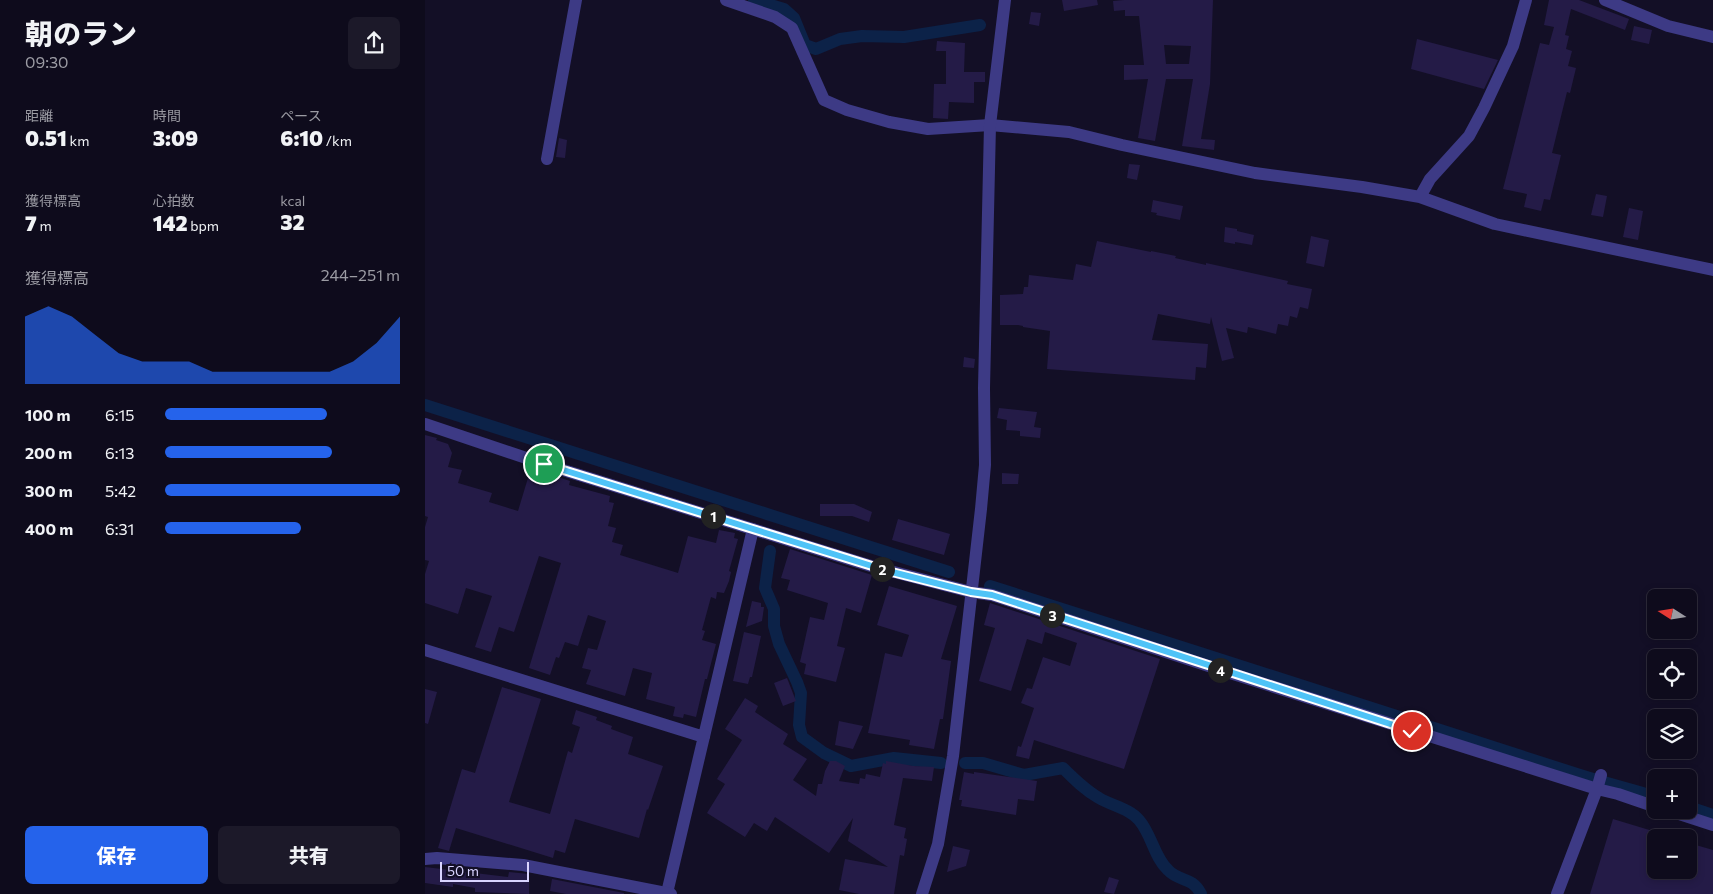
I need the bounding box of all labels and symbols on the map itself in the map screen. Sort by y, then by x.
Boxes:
pin [523,443,565,485]
pin: 1 [701,504,725,528]
pin: 2 [869,556,895,582]
north arrow [1647,589,1697,639]
pin: 3 [1039,602,1065,628]
pin: 4 [1207,658,1233,682]
pin [1391,710,1433,752]
scale bar [440,859,529,882]

